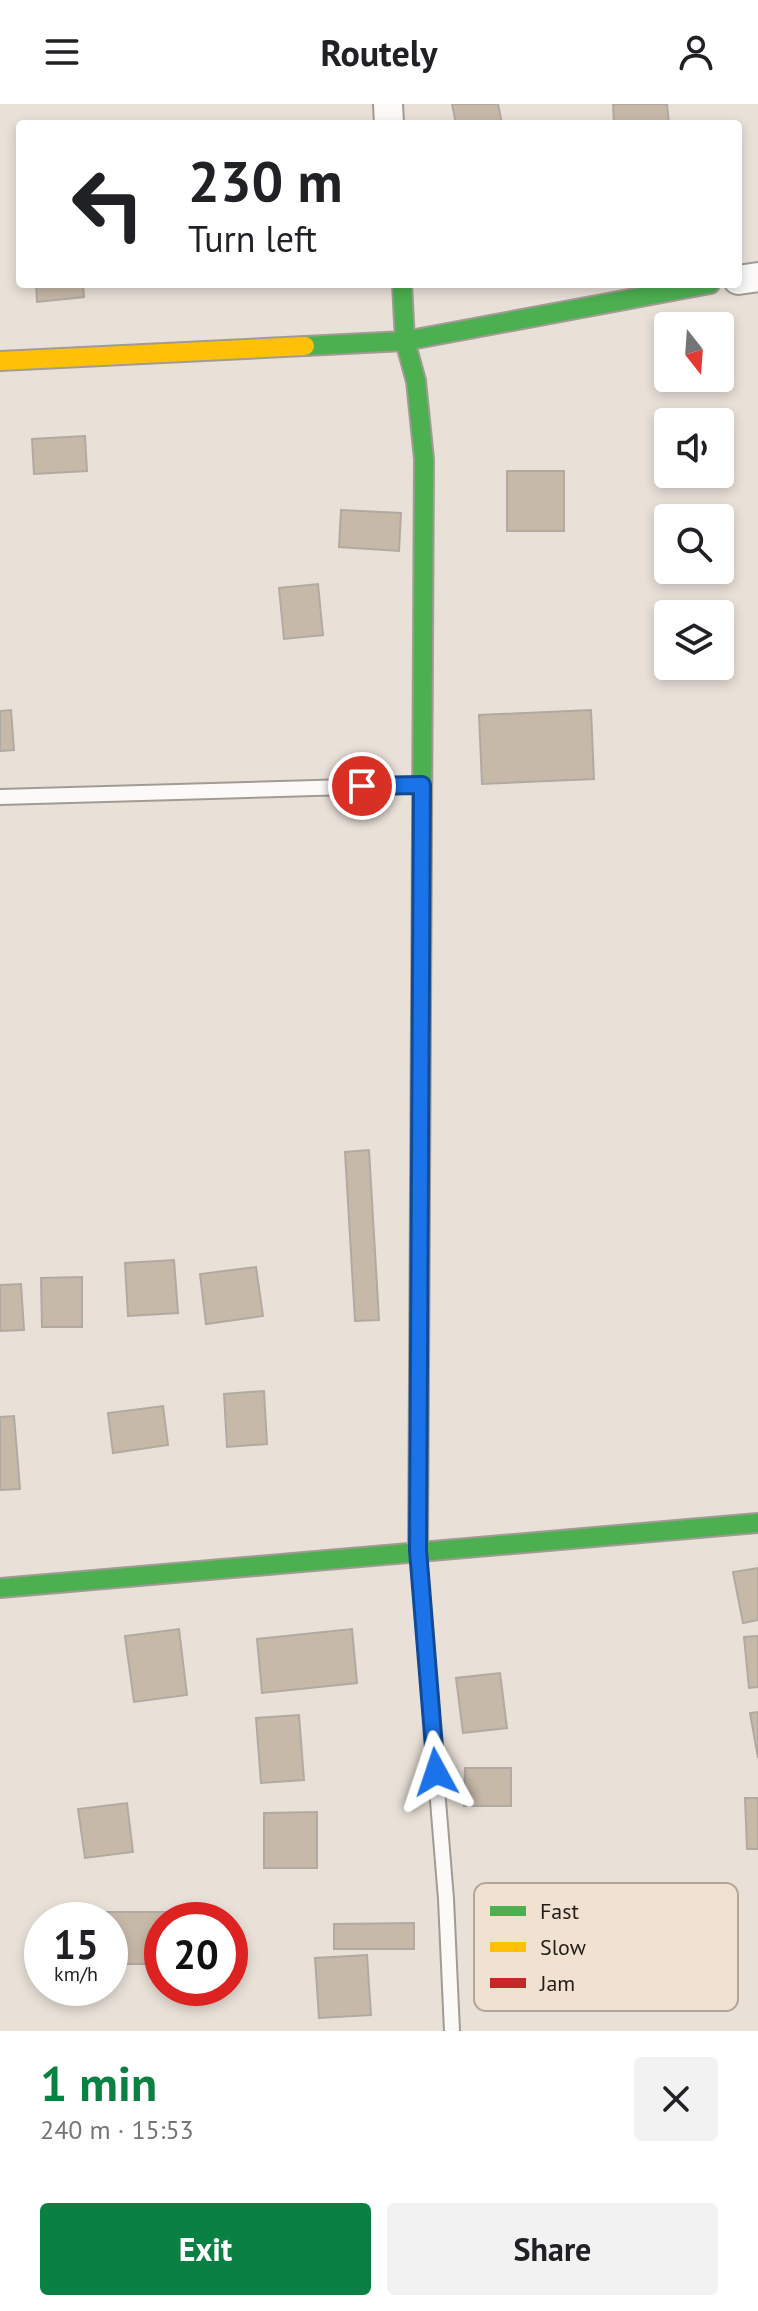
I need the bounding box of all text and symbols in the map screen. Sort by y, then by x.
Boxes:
text: Routely [320,29,438,76]
icon: menu [40,30,84,74]
icon: person [674,30,718,74]
text: 230 m [188,145,343,217]
icon: left [56,152,160,256]
text: Turn left [188,215,317,262]
north arrow [654,312,734,392]
map controls [654,312,734,680]
button: sound [654,408,734,488]
button: search [654,504,734,584]
button: layers [654,600,734,680]
pin [328,752,396,820]
icon: arrive [340,764,384,808]
position arrow [394,1730,478,1814]
legend [474,1883,738,2011]
text: Fast [540,1897,580,1925]
speed limit sign: 20 [144,1902,248,2006]
text: 15 [53,1918,99,1970]
text: Slow [540,1933,586,1961]
text: km/h [54,1961,98,1987]
text: Jam [539,1969,575,1997]
text: 1 min [40,2052,157,2114]
button: close [634,2057,718,2141]
text: 240 m · 15:53 [40,2113,194,2146]
button: Exit [40,2203,371,2295]
button: Share [387,2203,718,2295]

